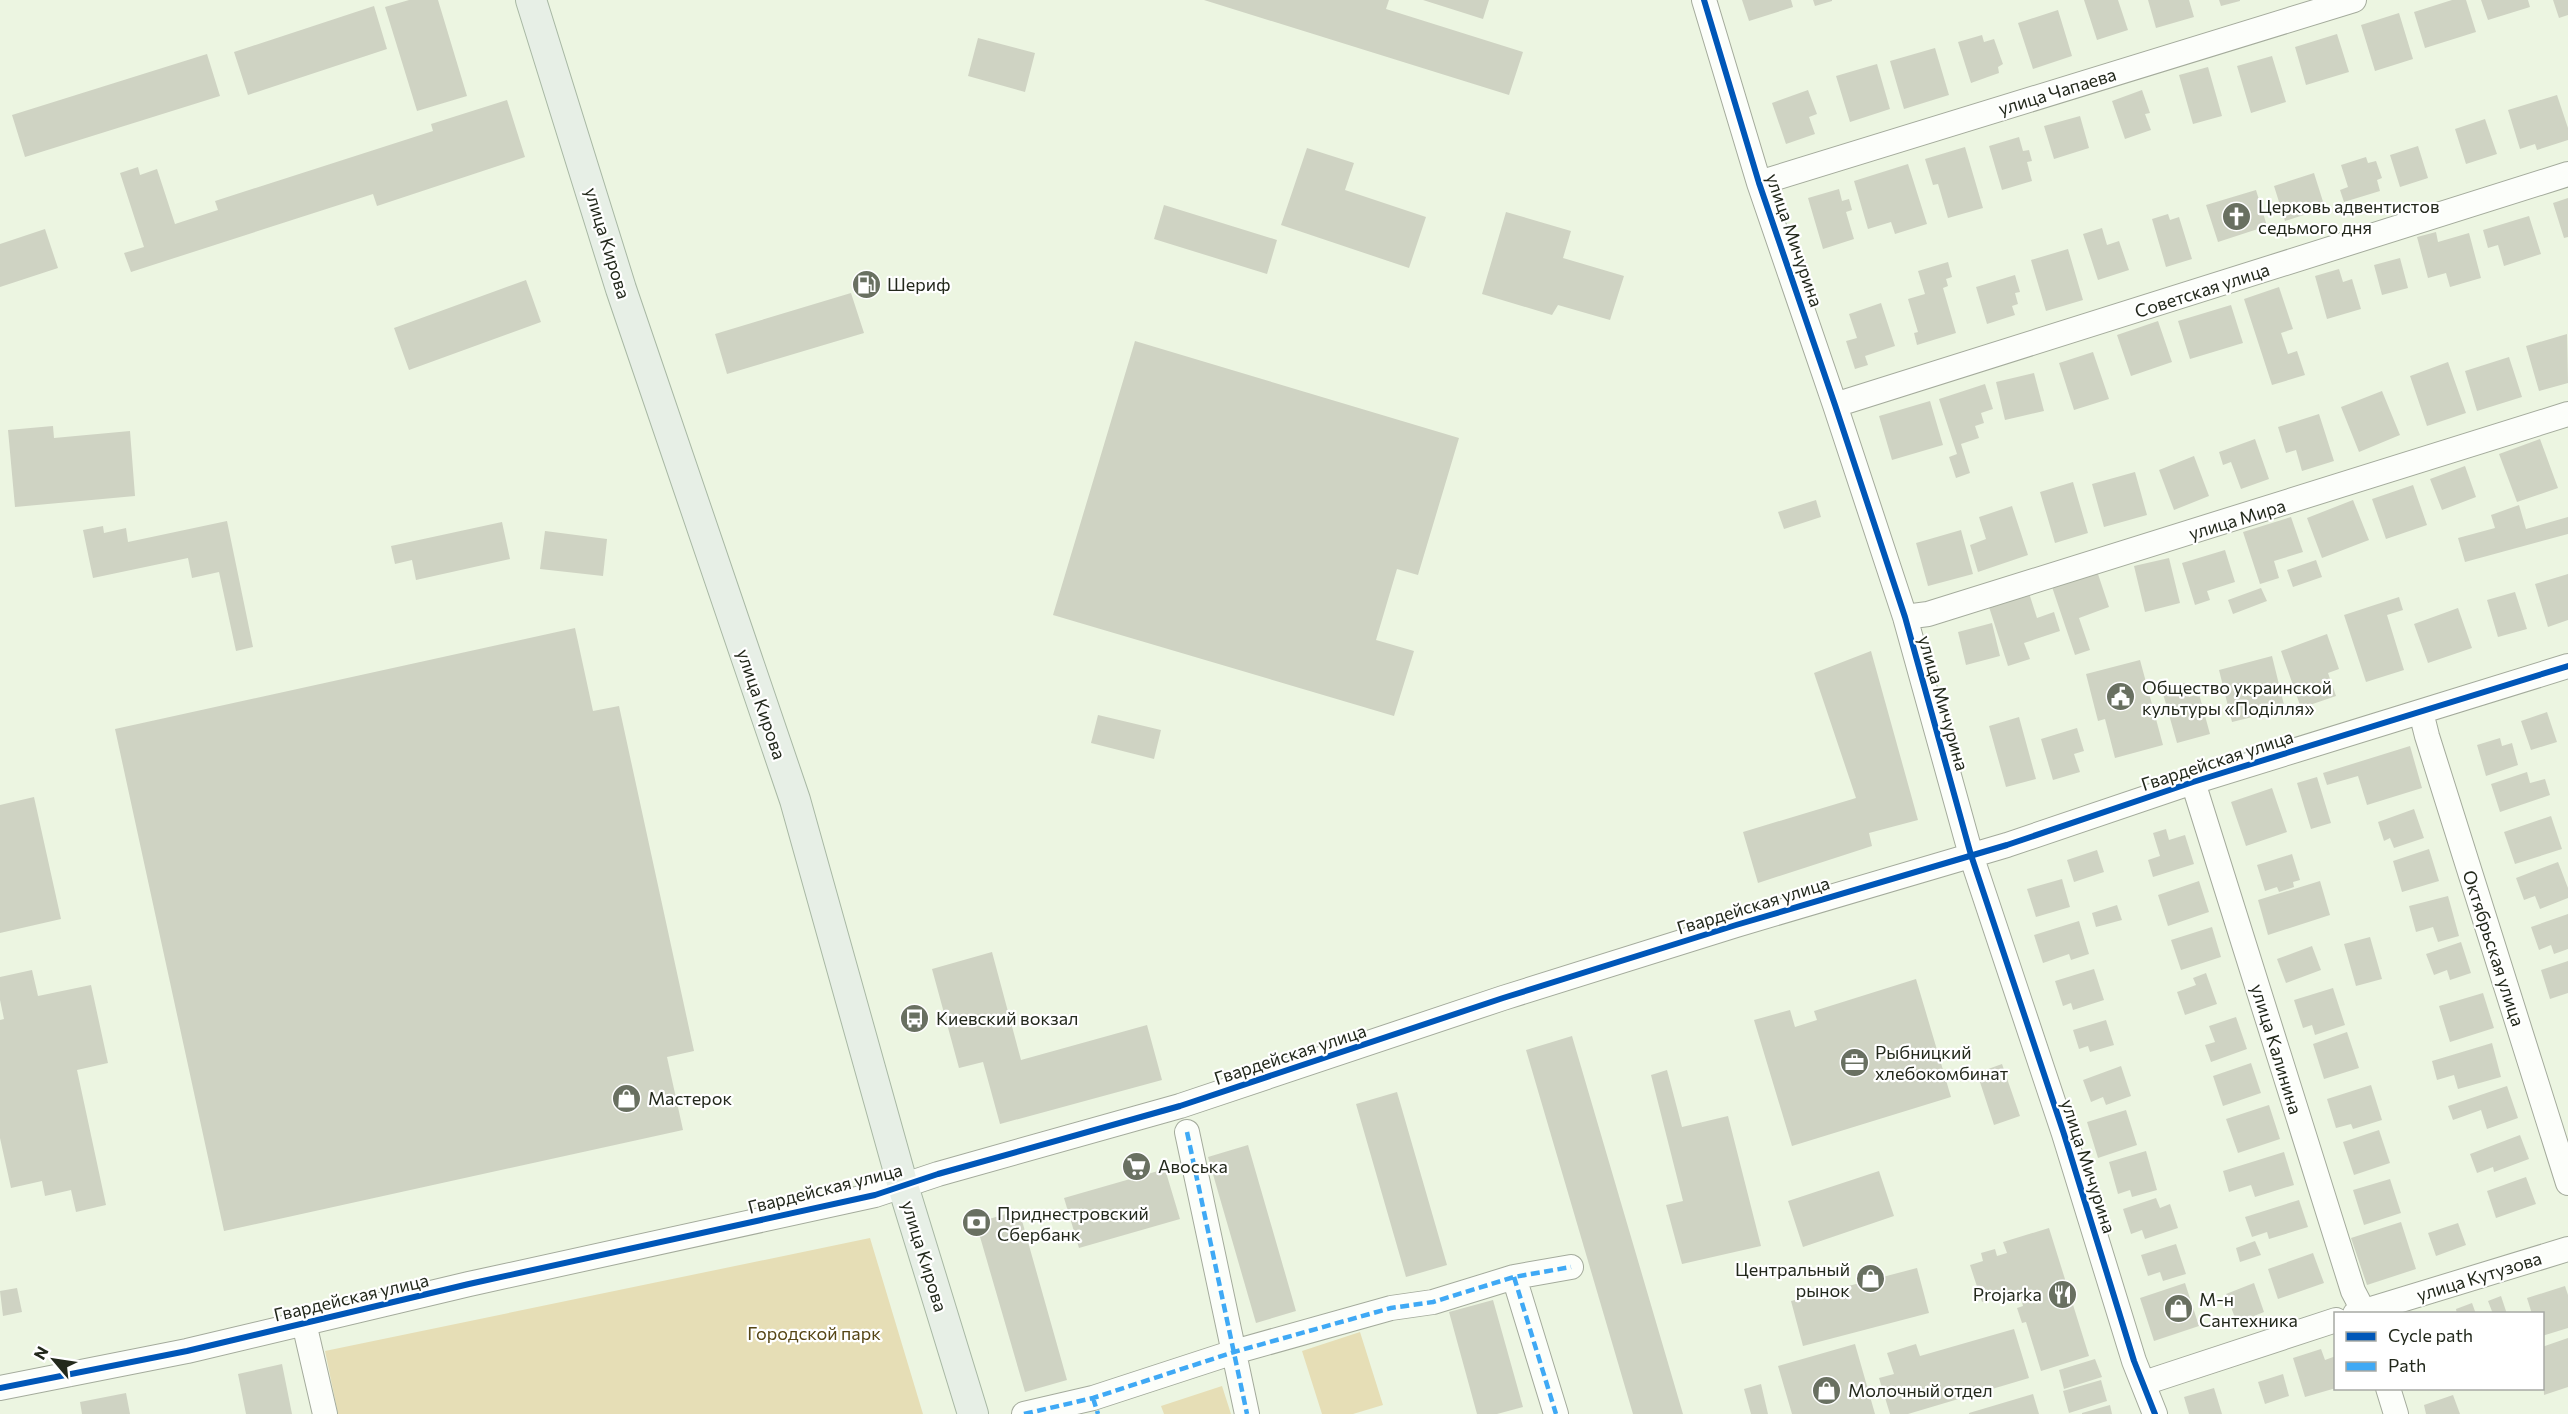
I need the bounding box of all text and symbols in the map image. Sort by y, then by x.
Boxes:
street label: улица Чапаева [1995,63,2119,119]
street label: улица Мичурина [1762,170,1828,310]
street label: улица Кирова [581,185,635,301]
place label: Церковь адвентистов седьмого дня [2258,195,2440,238]
church icon: Церковь адвентистов седьмого дня [2221,200,2253,232]
street label: Советская улица [2132,258,2272,322]
fuel station icon: Шериф [850,268,882,300]
place label: Шериф [887,273,950,295]
street label: улица Мира [2186,494,2288,544]
street label: улица Мичурина [1914,633,1974,773]
street label: улица Кирова [733,646,791,762]
place label: Общество украинской культуры «Поділля» [2142,676,2332,719]
public building icon: Общество украинской культуры «Поділля» [2105,681,2137,713]
street label: Гвардейская улица [2138,725,2296,795]
street label: Октябрьская улица [2458,867,2530,1029]
street label: Гвардейская улица [1674,871,1832,939]
street label: улица Калинина [2247,981,2307,1117]
bus stop icon: Киевский вокзал [899,1002,931,1034]
place label: Киевский вокзал [936,1007,1078,1029]
street label: Гвардейская улица [1211,1019,1369,1089]
place label: Рыбницкий хлебокомбинат [1875,1041,2009,1084]
office icon: Рыбницкий хлебокомбинат [1838,1046,1870,1078]
shop icon: Мастерок [611,1082,643,1114]
place label: Мастерок [648,1087,732,1109]
street label: улица Мичурина [2057,1096,2121,1236]
supermarket icon: Авоська [1121,1150,1153,1182]
place label: Авоська [1158,1155,1228,1177]
street label: Гвардейская улица [745,1158,905,1218]
street label: улица Кирова [898,1198,952,1314]
place label: Приднестровский Сбербанк [997,1202,1149,1245]
bank icon: Приднестровский Сбербанк [960,1207,992,1239]
street label: улица Кутузова [2414,1247,2544,1305]
place label: Центральный рынок [1735,1258,1850,1301]
shop icon: Центральный рынок [1855,1263,1887,1295]
street label: Гвардейская улица [271,1268,431,1326]
restaurant icon: Projarka [2047,1278,2079,1310]
place label: Projarka [1973,1283,2042,1305]
place label: М-н Сантехника [2199,1288,2298,1331]
shop icon: М-н Сантехника [2162,1293,2194,1325]
legend [2334,1312,2544,1390]
park label: Городской парк [747,1322,881,1344]
text: Cycle path [2388,1324,2473,1346]
north arrow [24,1330,84,1390]
text: N [29,1343,52,1362]
text: Path [2388,1354,2426,1376]
shop icon: Молочный отдел [1811,1374,1843,1406]
place label: Молочный отдел [1848,1379,1993,1401]

